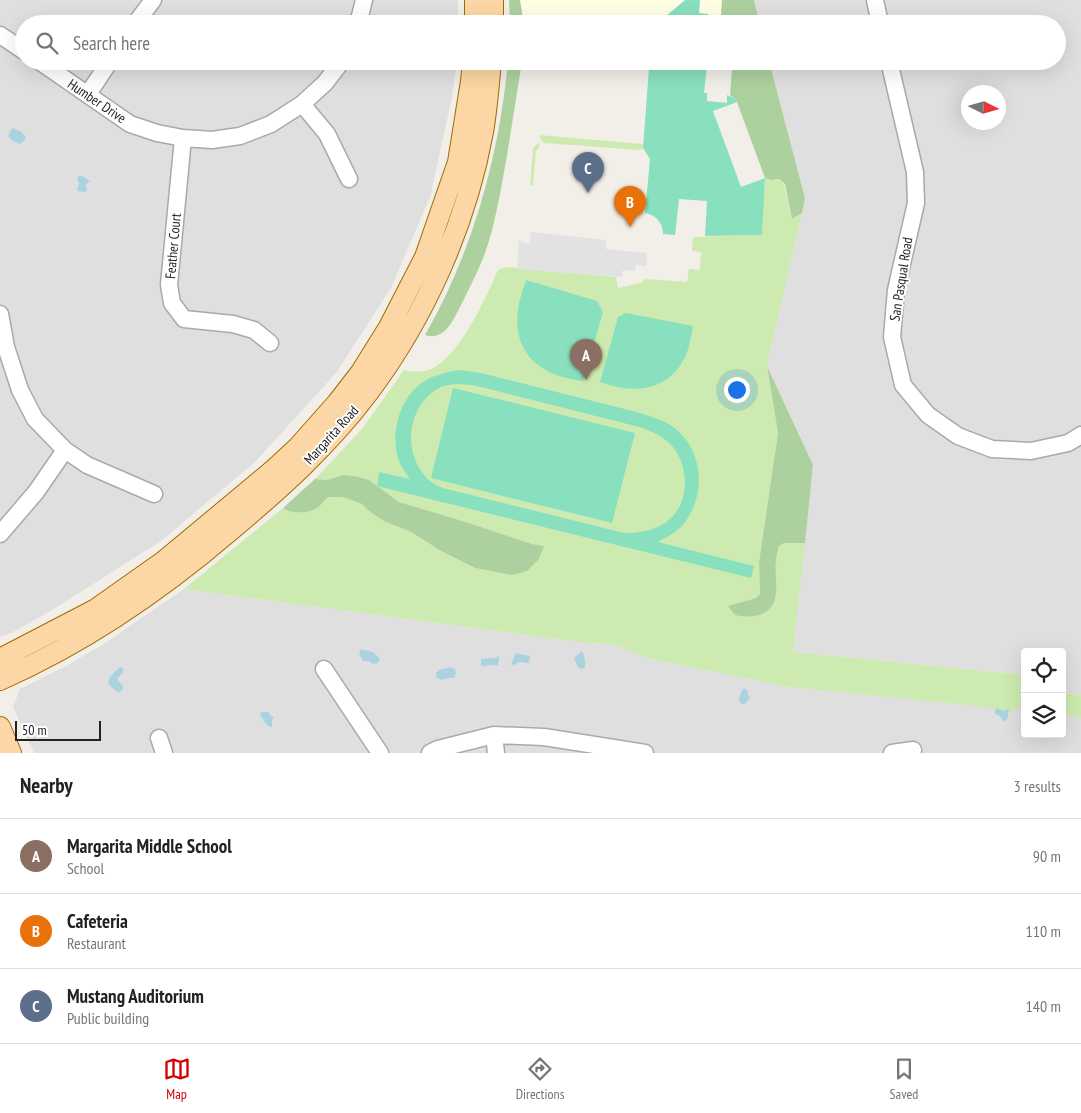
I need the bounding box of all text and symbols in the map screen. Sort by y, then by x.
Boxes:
search box [15,15,1066,70]
icon: search [33,29,61,57]
text: Search here [73,31,150,55]
street label: Humber Drive [64,75,130,127]
north arrow [961,85,1006,130]
pin: C [572,152,604,193]
pin: B [614,186,646,227]
street label: Feather Court [161,212,185,280]
street label: San Pasqual Road [885,236,917,322]
pin: A [570,339,602,380]
your location [724,377,750,403]
street label: Margarita Road [300,402,362,468]
map controls [1021,648,1066,738]
button: locate [1021,648,1066,693]
button: layers [1021,693,1066,738]
scale bar [15,718,101,741]
text: 50 m [22,721,47,739]
text: Nearby [20,772,73,799]
text: 3 results [1014,776,1061,796]
text: Margarita Middle School [67,834,232,858]
text: A [32,846,40,866]
text: 90 m [1033,846,1061,866]
text: School [67,858,104,878]
text: Cafeteria [67,909,128,933]
text: B [32,921,40,941]
text: 110 m [1026,921,1061,941]
text: Restaurant [67,933,126,953]
text: Mustang Auditorium [67,984,204,1008]
text: C [32,996,40,1016]
text: 140 m [1026,996,1061,1016]
text: Public building [67,1008,149,1028]
tab: Map [163,1055,191,1103]
tab: Directions [516,1055,564,1103]
tab: Saved [890,1055,918,1103]

